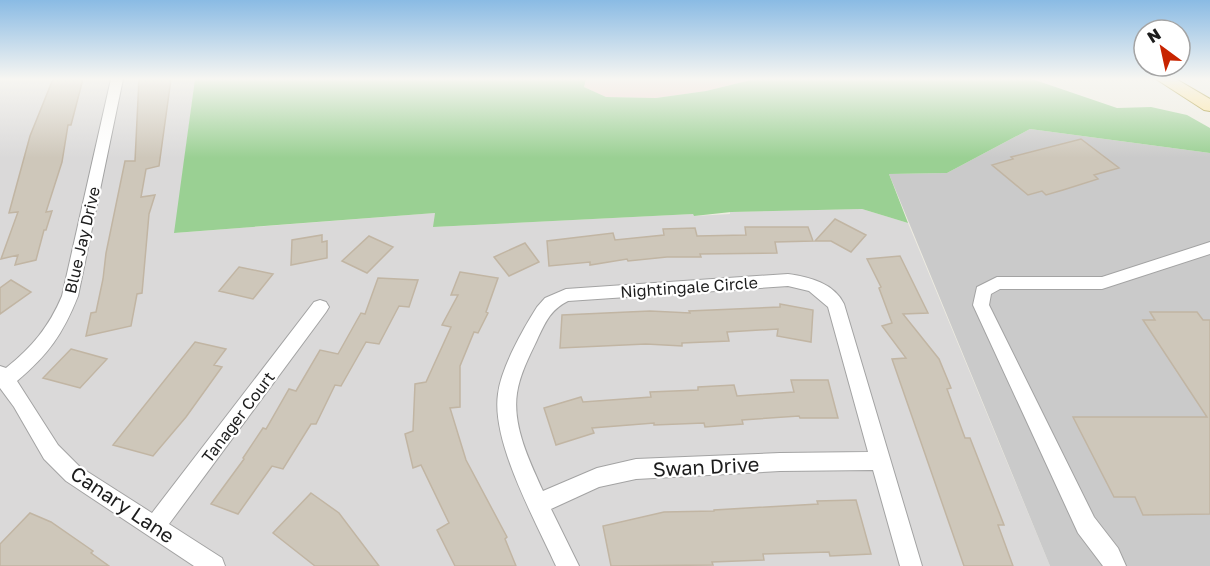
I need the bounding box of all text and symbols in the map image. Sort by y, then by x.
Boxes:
north arrow [1132,18,1192,78]
text: N [1143,24,1164,47]
street label: Blue Jay Drive [60,185,104,295]
street label: Nightingale Circle [620,272,758,302]
street label: Tanager Court [197,367,279,467]
street label: Swan Drive [652,451,760,481]
street label: Canary Lane [67,461,179,547]

